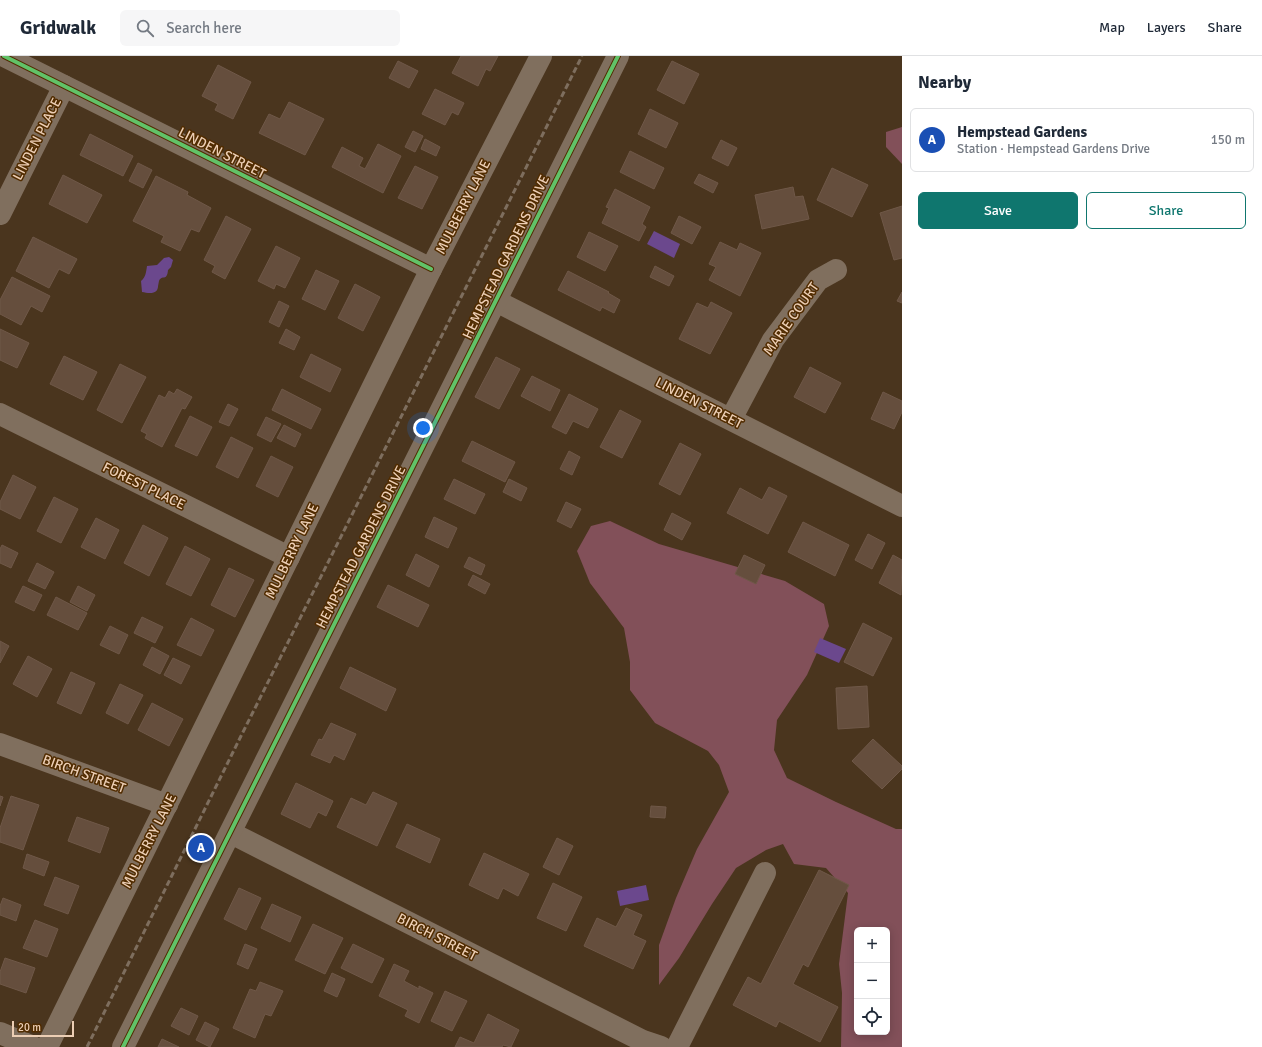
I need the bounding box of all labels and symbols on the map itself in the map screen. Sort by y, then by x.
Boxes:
street label: LINDEN PLACE [9,95,65,183]
street label: LINDEN STREET [175,124,269,182]
street label: MULBERRY LANE [432,157,494,257]
street label: HEMPSTEAD GARDENS DRIVE [459,172,553,342]
street label: MARIE COURT [760,279,823,359]
street label: LINDEN STREET [652,374,746,432]
your location [413,418,433,438]
street label: FOREST PLACE [100,459,188,513]
street label: HEMPSTEAD GARDENS DRIVE [312,463,410,631]
street label: MULBERRY LANE [262,500,322,601]
street label: BIRCH STREET [40,751,128,797]
street label: MULBERRY LANE [118,791,180,891]
pin: A [188,833,214,863]
street label: BIRCH STREET [394,910,480,964]
scale bar [12,1019,74,1038]

